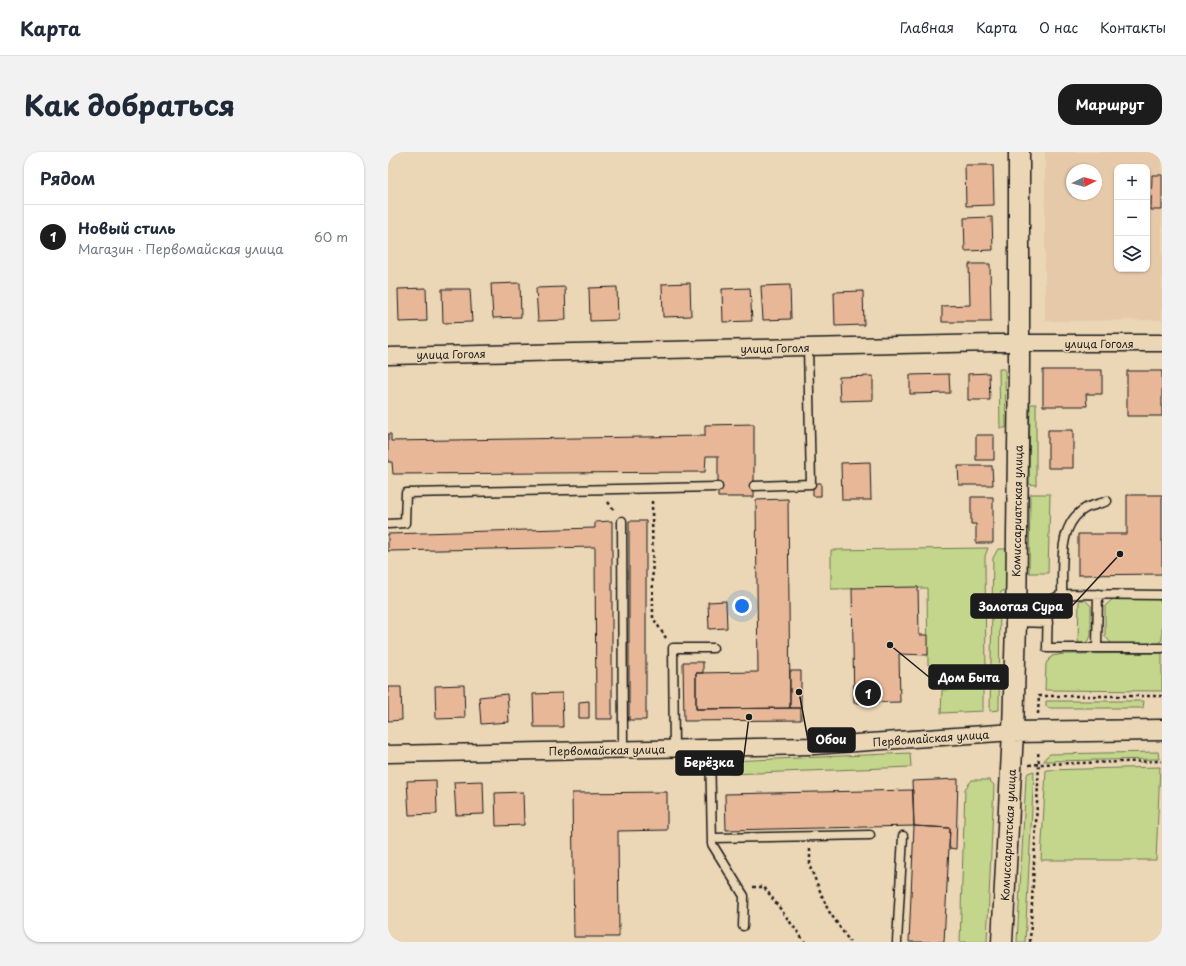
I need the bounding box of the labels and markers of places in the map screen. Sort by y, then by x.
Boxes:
callout: Золотая Сура [971,594,1072,618]
callout: Дом Быта [929,665,1008,689]
pin: 1 [855,678,881,708]
callout: Обои [808,728,855,752]
callout: Берёзка [676,751,743,775]

